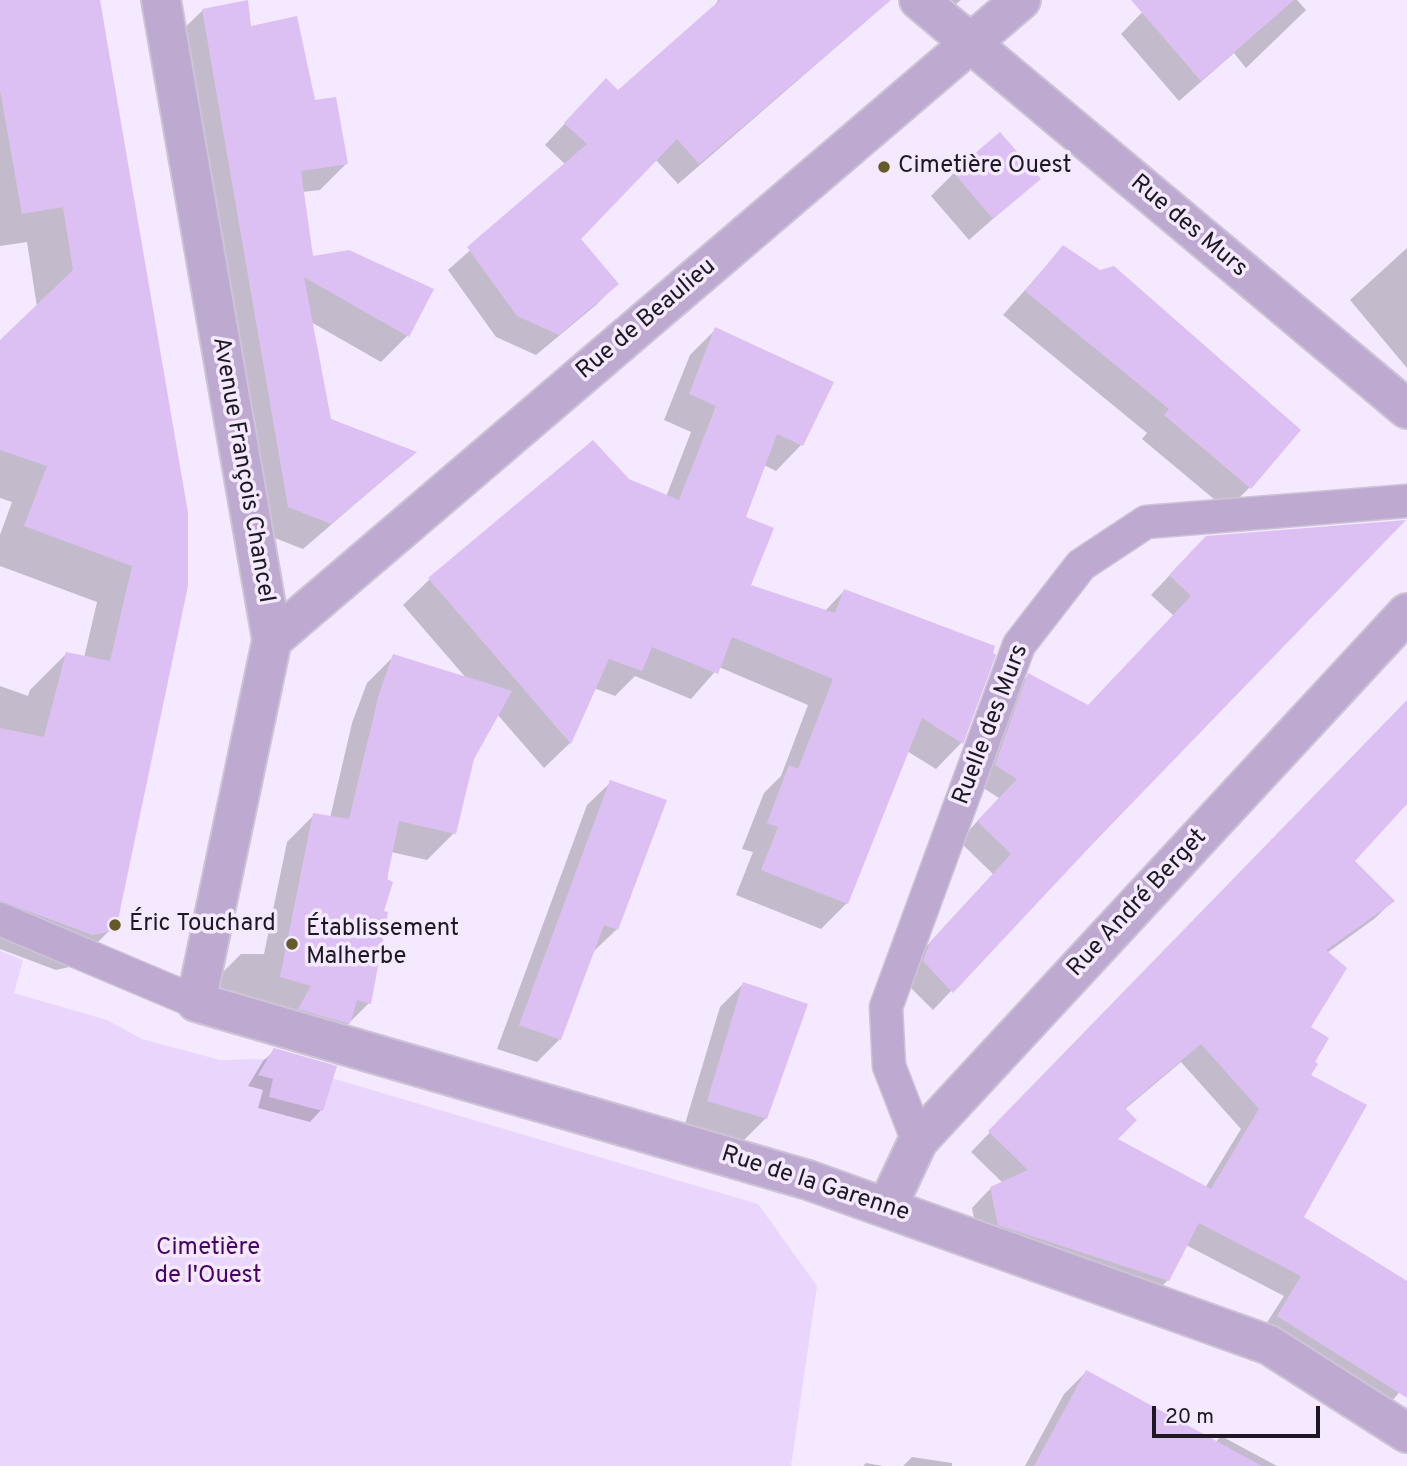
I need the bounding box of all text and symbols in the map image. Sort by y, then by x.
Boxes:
place label: Cimetière Ouest [898,153,1072,181]
marker: Cimetière Ouest [876,159,892,175]
street label: Rue des Murs [1124,170,1252,284]
street label: Rue de Beaulieu [571,253,723,387]
street label: Avenue François Chancel [204,335,280,605]
street label: Ruelle des Murs [948,641,1036,809]
street label: Rue André Berget [1062,824,1214,984]
place label: Éric Touchard [129,911,276,939]
place label: Établissement Malherbe [306,916,459,972]
marker: Éric Touchard [107,917,123,933]
marker: Établissement Malherbe [284,936,300,952]
street label: Rue de la Garenne [717,1141,913,1229]
park label: Cimetière de l'Ouest [154,1235,262,1291]
scale bar [1155,1392,1323,1436]
text: 20 m [1165,1404,1214,1431]

